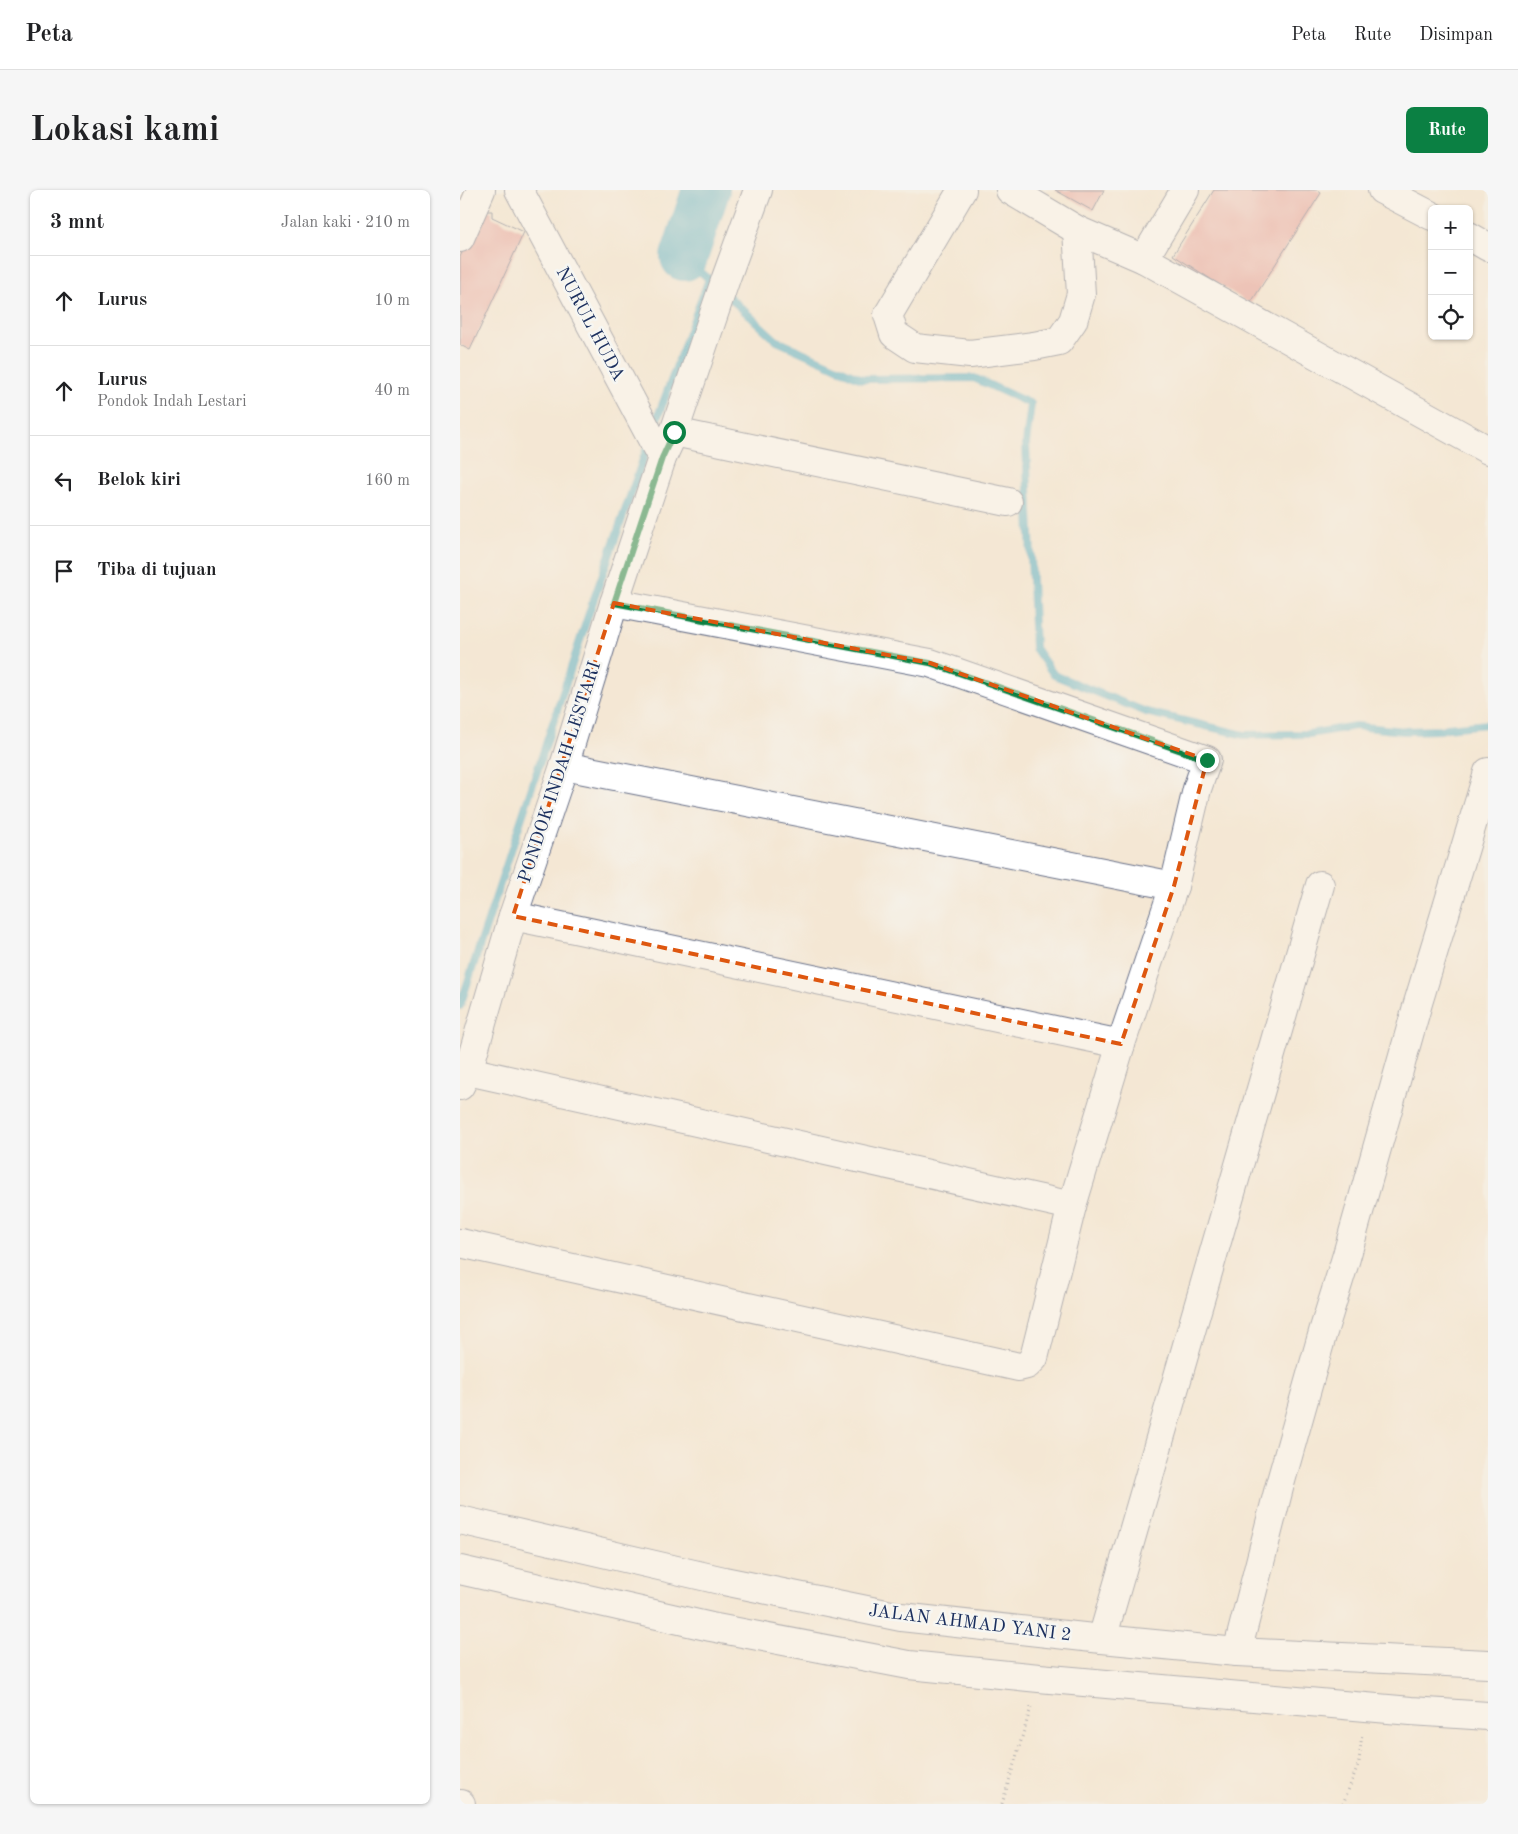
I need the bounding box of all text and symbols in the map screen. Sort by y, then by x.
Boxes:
text: Peta [25,23,73,47]
text: Peta [1291,26,1326,44]
text: Rute [1354,26,1391,44]
text: Disimpan [1419,26,1493,44]
button: Rute [1406,107,1488,153]
text: Lokasi kami [30,113,219,148]
map controls [1428,205,1473,340]
button: + [1428,205,1473,250]
text: 3 mnt [50,212,104,233]
text: Jalan kaki · 210 m [281,215,410,231]
button: − [1428,250,1473,295]
street label: NURUL HUDA [552,264,628,384]
icon: ahead [50,287,78,315]
text: Lurus [97,291,147,310]
text: 10 m [374,293,410,309]
button: locate [1428,295,1473,340]
text: Lurus [97,371,147,390]
icon: ahead [50,377,78,405]
text: 40 m [374,383,410,399]
text: Pondok Indah Lestari [97,394,247,410]
route start [663,421,686,444]
icon: left [50,467,78,495]
text: Belok kiri [97,471,181,490]
text: 160 m [365,473,410,489]
icon: arrive [50,557,78,585]
text: Tiba di tujuan [97,561,217,580]
street label: PONDOK INDAH LESTARI [516,659,604,885]
route end [1196,749,1219,772]
street label: JALAN AHMAD YANI 2 [868,1602,1072,1644]

